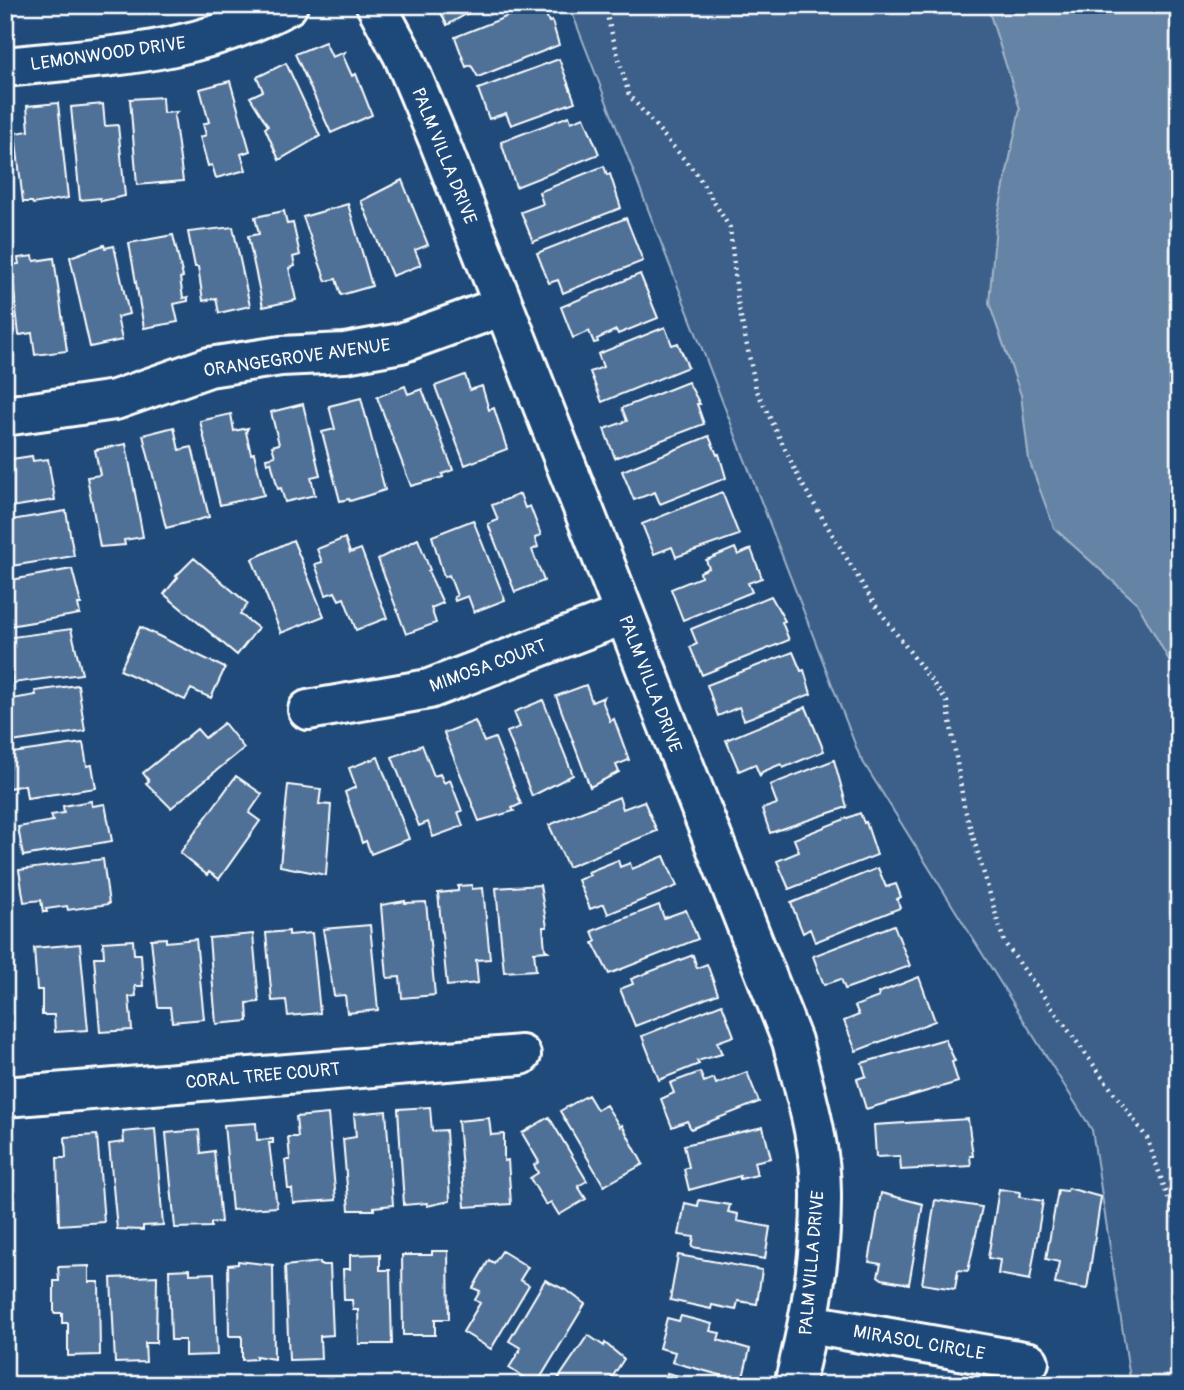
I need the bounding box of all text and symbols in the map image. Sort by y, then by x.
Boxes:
street label: LEMONWOOD DRIVE [29,32,187,76]
street label: PALM VILLA DRIVE [406,84,482,228]
street label: ORANGEGROVE AVENUE [202,334,392,382]
street label: PALM VILLA DRIVE [613,612,687,756]
street label: MIMOSA COURT [426,634,550,698]
street label: CORAL TREE COURT [185,1058,341,1094]
street label: PALM VILLA DRIVE [794,1190,830,1336]
street label: MIRASOL CIRCLE [851,1320,987,1366]

